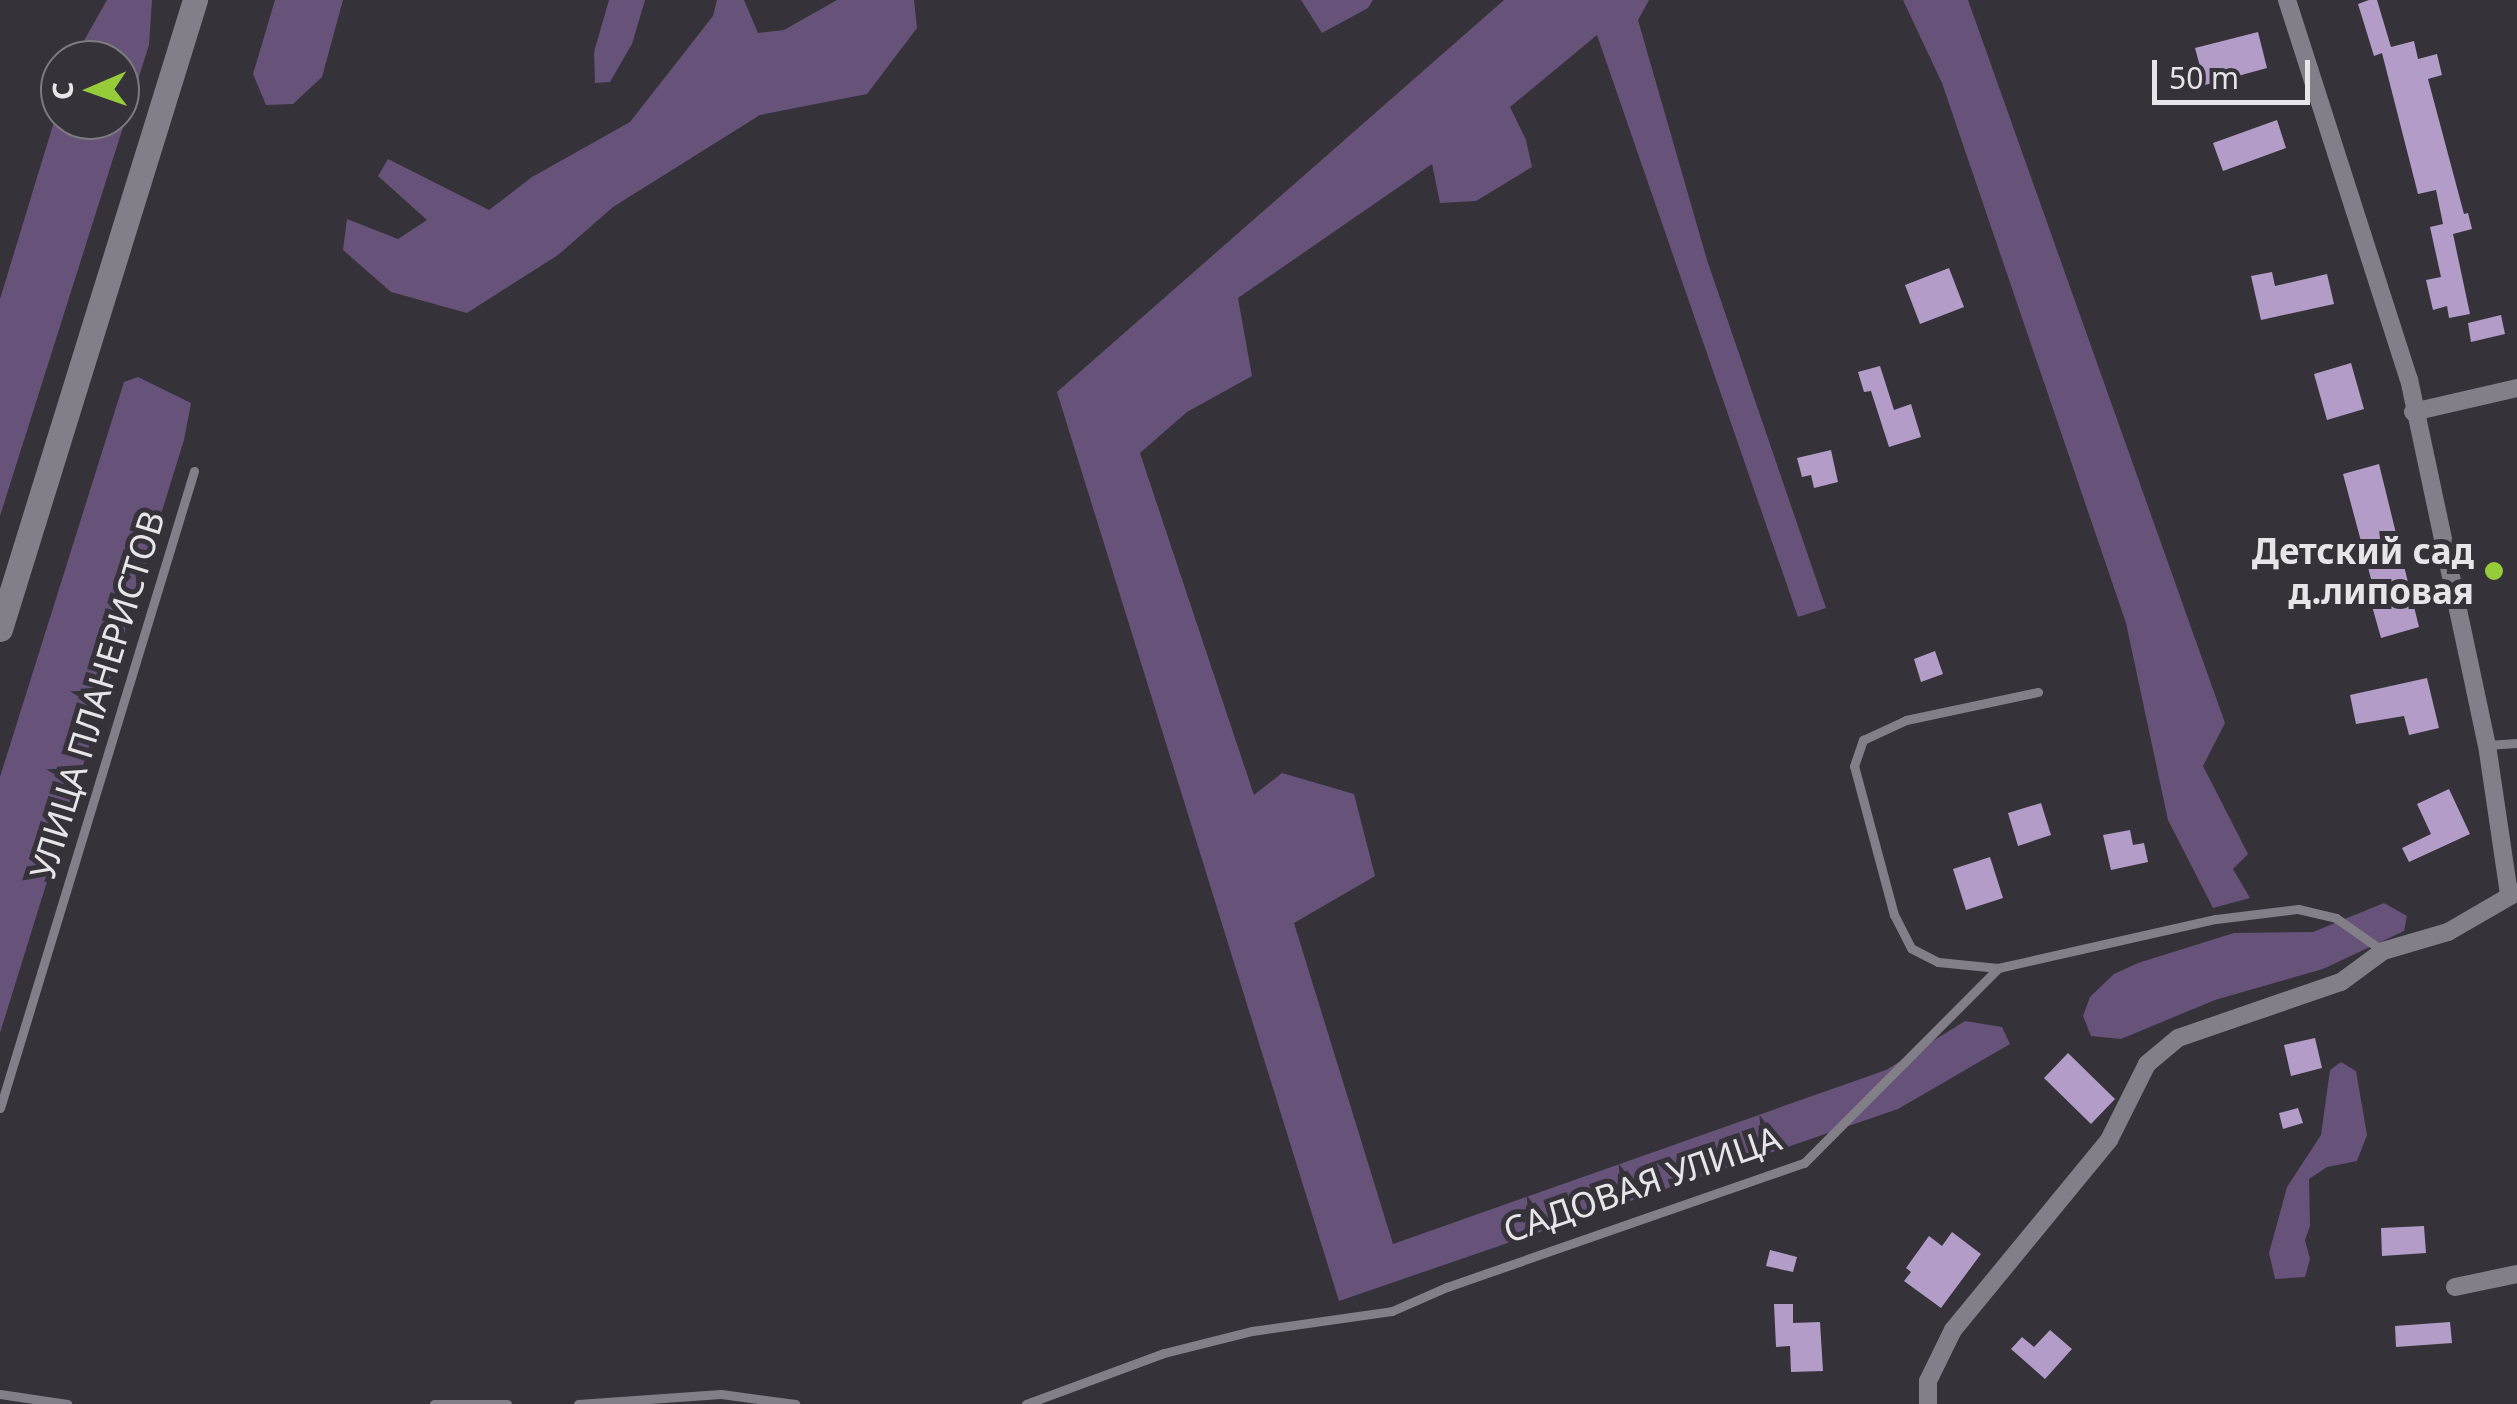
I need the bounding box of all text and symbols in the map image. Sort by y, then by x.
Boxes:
north arrow [40,40,140,140]
scale bar [2157,40,2314,102]
text: 50 m [2169,57,2239,98]
text: С [43,81,81,101]
street label: УЛИЦА ПЛАНЕРИСТОВ [21,506,173,884]
place label: Детский сад д.липовая [2252,530,2474,612]
marker: Детский сад д.липовая [2483,560,2505,582]
street label: САДОВАЯ УЛИЦА [1498,1117,1786,1251]

